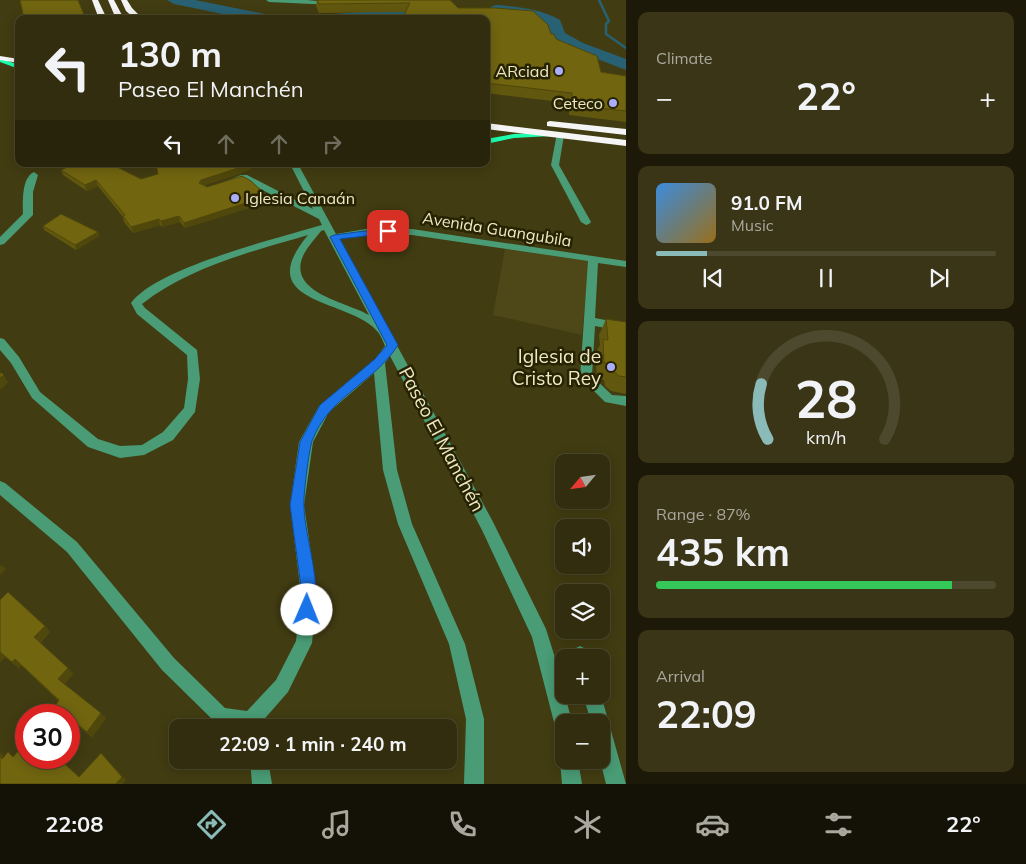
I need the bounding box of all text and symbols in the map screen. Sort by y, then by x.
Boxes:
text: 130 m [118,32,222,76]
icon: left [35,35,100,100]
text: Climate [656,48,712,68]
place label: ARciad [495,61,549,81]
marker: ARciad [553,65,565,77]
text: 22° [796,72,856,120]
text: Paseo El Manchén [118,75,304,103]
text: − [656,80,673,115]
text: + [979,80,996,115]
place label: Ceteco [553,93,603,113]
marker: Ceteco [607,97,619,109]
icon: left [159,130,187,158]
icon: ahead [212,130,240,158]
icon: ahead [265,130,293,158]
icon: right [318,130,346,158]
place label: Iglesia Canaán [245,188,355,208]
text: 91.0 FM [731,191,803,215]
marker: Iglesia Canaán [229,192,241,204]
street label: Avenida Guangubila [421,207,573,251]
pin [367,210,409,252]
text: Music [731,215,774,235]
icon: arrive [374,217,402,245]
icon: previous [699,264,727,292]
icon: pause [812,264,840,292]
icon: next [925,264,953,292]
place label: Iglesia de Cristo Rey [512,344,601,390]
marker: Iglesia de Cristo Rey [605,361,617,373]
street label: Paseo El Manchén [394,363,490,515]
text: 28 [795,366,857,431]
text: km/h [806,426,846,448]
north arrow [555,454,610,509]
map controls [555,454,610,769]
text: Range · 87% [656,504,751,524]
button: sound [555,519,610,574]
text: 435 km [656,528,790,576]
position arrow [280,583,332,635]
button: layers [555,584,610,639]
button: + [555,649,610,704]
text: Arrival [656,666,705,686]
text: 22:09 [656,690,757,738]
speed limit sign: 30 [15,704,80,769]
button: − [555,714,610,769]
text: 22:09 · 1 min · 240 m [219,732,407,756]
icon: directions [194,807,229,842]
icon: music [319,807,354,842]
icon: phone [445,807,480,842]
icon: climate [570,807,605,842]
icon: car [695,807,730,842]
icon: filters [821,807,856,842]
text: 22:08 [45,810,103,838]
text: 22° [946,810,981,838]

